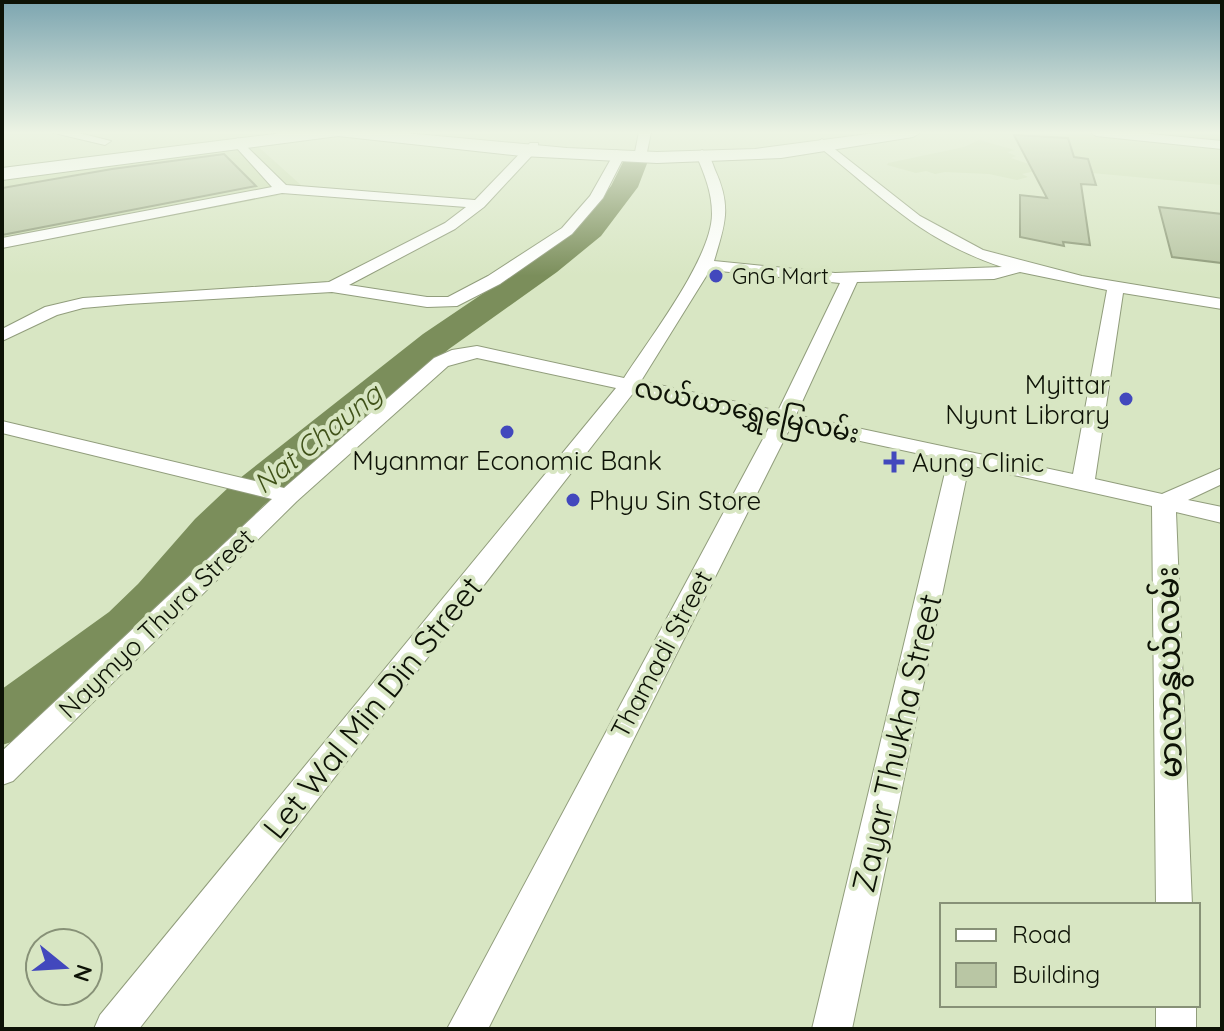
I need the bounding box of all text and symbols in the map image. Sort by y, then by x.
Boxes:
place label: GnG Mart [732,262,829,290]
marker: GnG Mart [707,267,725,285]
place label: Myittar Nyunt Library [945,368,1110,431]
street label: လယ်ယာရွှေမြေလမ်း [630,370,862,455]
water label: Nat Chaung [246,375,389,500]
marker: Myittar Nyunt Library [1117,390,1135,408]
marker: Myanmar Economic Bank [498,423,516,441]
place label: Myanmar Economic Bank [352,444,662,477]
place label: Aung Clinic [912,446,1044,479]
marker: Aung Clinic [883,451,905,473]
place label: Phyu Sin Store [589,484,761,517]
marker: Phyu Sin Store [564,491,582,509]
street label: Naymyo Thura Street [51,521,261,725]
street label: Thamadi Street [603,564,719,744]
street label: မာလာနွယ်လမ်း [1144,566,1196,778]
street label: Let Wal Min Din Street [254,568,490,846]
street label: Zayar Thukha Street [842,590,950,896]
legend [940,903,1200,1007]
text: Road [1012,919,1072,949]
north arrow [24,927,104,1007]
text: Building [1012,959,1100,989]
text: N [67,961,99,985]

